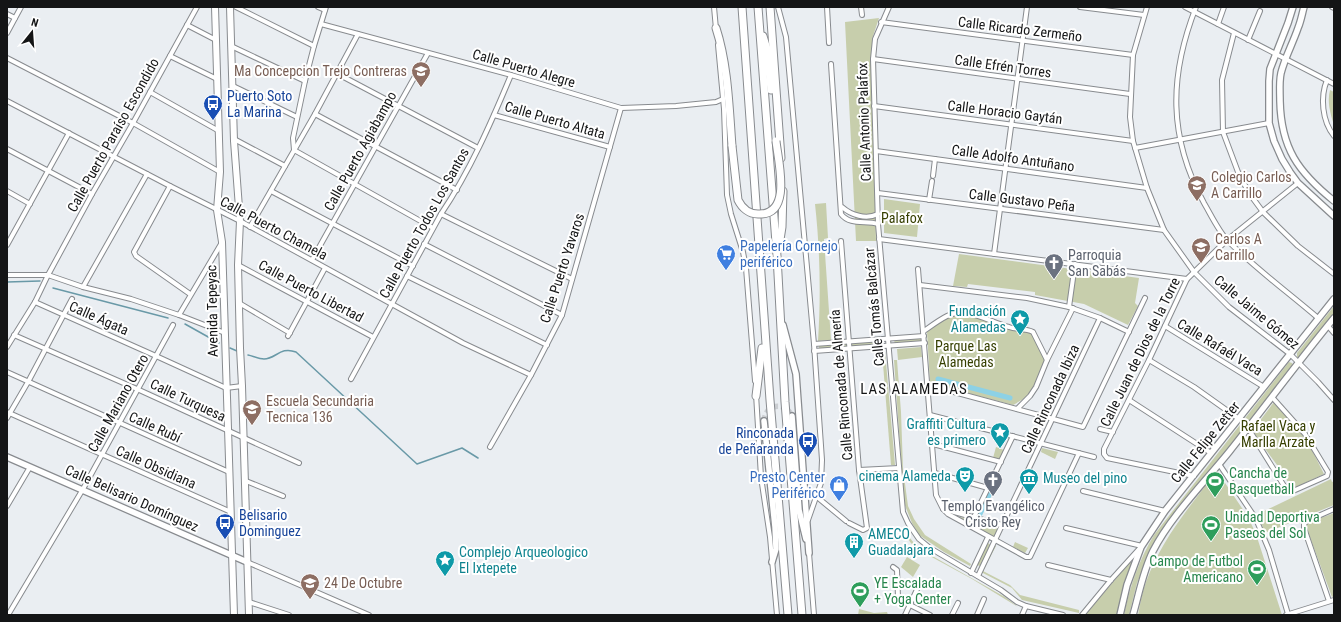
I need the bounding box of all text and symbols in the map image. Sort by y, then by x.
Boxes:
north arrow [12,12,52,52]
street label: Calle Ricardo Zermeño [957,13,1083,45]
text: N [30,16,40,30]
street label: Calle Puerto Alegre [471,46,578,90]
street label: Calle Efrén Torres [954,51,1052,81]
street label: Calle Puerto Paraíso Escondido [64,55,162,215]
school or university icon: Ma Concepcion Trejo Contreras [410,60,432,88]
street label: Calle Antonio Palafox [854,62,874,182]
place label: Ma Concepcion Trejo Contreras [234,63,407,79]
place label: Puerto Soto La Marina [227,88,292,120]
street label: Calle Puerto Agiabampo [321,89,399,213]
bus stop icon: Puerto Soto La Marina [202,93,224,121]
street label: Calle Horacio Gaytán [947,97,1063,127]
street label: Calle Puerto Altata [503,98,607,142]
street label: Calle Adolfo Antuñano [951,141,1075,175]
street label: Calle Puerto Todos Los Santos [376,145,472,301]
place label: Colegio Carlos A Carrillo [1211,169,1292,201]
school or university icon: Colegio Carlos A Carrillo [1186,174,1208,202]
street label: Calle Gustavo Peña [968,186,1076,214]
street label: Calle Puerto Chamela [218,193,330,263]
park label: Palafox [881,210,923,226]
street label: Calle Puerto Yavaros [537,211,587,325]
place label: Carlos A Carrillo [1215,231,1262,263]
school or university icon: Carlos A Carrillo [1190,236,1212,264]
place label: Papelería Cornejo periférico [740,238,838,270]
supermarket icon: Papelería Cornejo periférico [715,243,737,271]
street label: Calle Tomás Balcázar [861,247,887,367]
place label: Parroquia San Sabás [1068,247,1126,279]
church icon: Parroquia San Sabás [1043,252,1065,280]
street label: Calle Puerto Libertad [256,257,366,325]
street label: Avenida Tepeyac [203,265,221,357]
street label: Calle Jaime Gómez [1211,272,1303,352]
street label: Calle Juan de Dios de la Torre [1097,274,1183,429]
street label: Calle Ágata [67,297,132,338]
place label: Fundación Alamedas [949,303,1006,335]
place icon: Fundación Alamedas [1009,308,1031,336]
street label: Calle Rinconada de Almería [826,309,856,461]
street label: Calle Rafaél Vaca [1175,315,1265,379]
park label: Parque Las Alamedas [935,338,997,370]
street label: Calle Rinconada Ibiza [1018,342,1082,456]
street label: Calle Mariano Otero [84,351,152,455]
street label: Calle Turquesa [148,376,228,424]
district label: LAS ALAMEDAS [860,380,968,398]
place label: Escuela Secundaria Tecnica 136 [266,393,374,425]
school or university icon: Escuela Secundaria Tecnica 136 [241,398,263,426]
street label: Calle Felipe Zetter [1167,398,1243,486]
street label: Calle Rubí [127,408,184,446]
place label: Graffiti Cultura es primero [907,416,986,448]
park label: Rafael Vaca y Marlla Arzate [1241,418,1316,450]
place icon: Graffiti Cultura es primero [989,421,1011,449]
place label: Rinconada de Peñaranda [718,425,794,457]
bus stop icon: Rinconada de Peñaranda [797,430,819,458]
street label: Calle Obsidiana [113,442,199,492]
street label: Calle Belisario Domínguez [63,461,201,535]
theatre icon: cinema Alameda [954,465,976,493]
place label: Cancha de Basquetball [1229,465,1294,497]
museum icon: Museo del pino [1018,467,1040,495]
place label: cinema Alameda [859,468,951,484]
place label: Presto Center Periférico [750,469,825,501]
church icon: Templo Evangélico Cristo Rey [982,469,1004,497]
place label: Museo del pino [1043,470,1127,486]
sports icon: Cancha de Basquetball [1204,470,1226,498]
shop icon: Presto Center Periférico [828,474,850,502]
place label: Templo Evangélico Cristo Rey [941,498,1045,530]
place label: Belisario Dominguez [239,507,301,539]
place label: Unidad Deportiva Paseos del Sol [1225,509,1320,541]
bus stop icon: Belisario Dominguez [214,512,236,540]
sports icon: Unidad Deportiva Paseos del Sol [1200,514,1222,542]
place label: AMECO Guadalajara [868,526,934,558]
building icon: AMECO Guadalajara [843,531,865,559]
place label: Complejo Arqueologico El Ixtepete [459,544,588,576]
place icon: Complejo Arqueologico El Ixtepete [434,549,456,577]
place label: Campo de Futbol Americano [1149,553,1243,585]
sports icon: Campo de Futbol Americano [1246,558,1268,586]
school or university icon: 24 De Octubre [299,572,321,600]
place label: 24 De Octubre [324,575,403,591]
place label: YE Escalada + Yoga Center [874,575,951,607]
sports icon: YE Escalada + Yoga Center [849,580,871,608]

